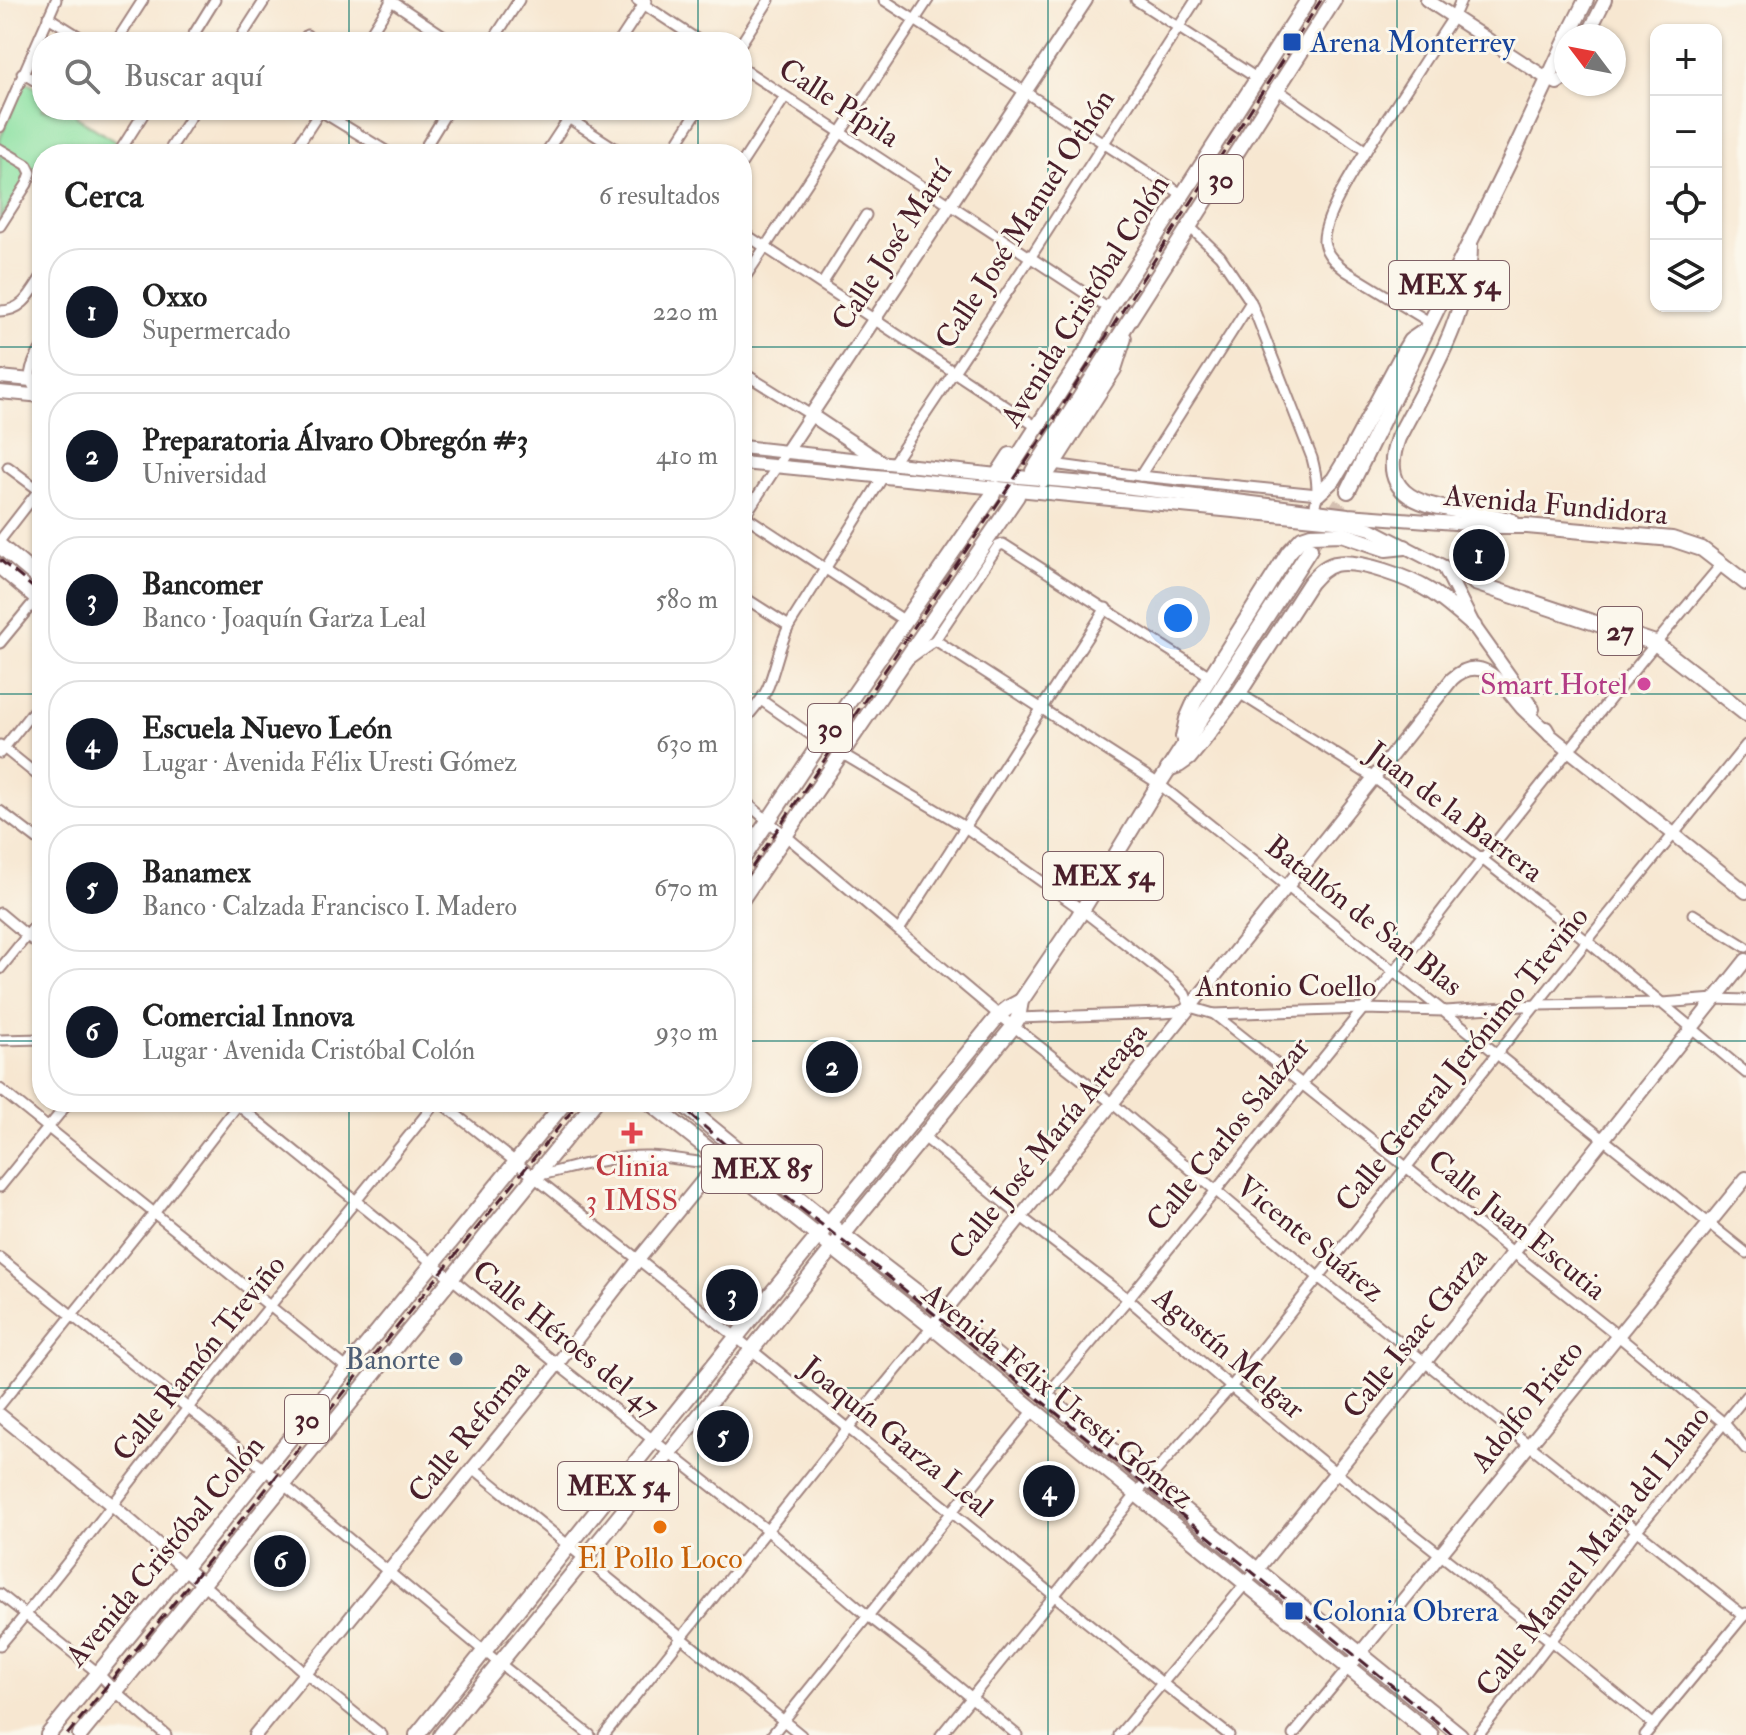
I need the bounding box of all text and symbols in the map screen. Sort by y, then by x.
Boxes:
place label: Arena Monterrey [1309,24,1516,61]
north arrow [1554,24,1626,96]
map controls [1650,24,1722,312]
button: + [1650,24,1722,96]
marker: Arena Monterrey [1281,31,1303,53]
search box [32,32,752,120]
street label: Calle Pípila [772,50,907,156]
icon: search [60,54,104,98]
text: Buscar aquí [124,58,263,95]
street label: Calle José Manuel Othón [927,82,1123,356]
button: − [1650,96,1722,168]
street label: Calle José Martí [824,153,961,337]
road number: 30 [1199,155,1243,203]
street label: Avenida Cristóbal Colón [992,168,1178,435]
button: locate [1650,168,1722,240]
text: Cerca [64,175,143,218]
text: 6 resultados [599,180,720,212]
button: layers [1650,240,1722,312]
road number: MEX 54 [1389,261,1509,309]
text: Oxxo [142,278,207,315]
text: 1 [87,296,97,328]
text: 220 m [653,296,718,328]
text: Supermercado [142,315,291,347]
text: Preparatoria Álvaro Obregón #3 [142,422,528,459]
text: 2 [85,440,99,472]
text: 410 m [656,440,718,472]
text: Universidad [142,459,267,491]
street label: Avenida Fundidora [1442,477,1670,533]
pin: 1 [1453,525,1505,585]
text: Bancomer [142,566,263,603]
text: 3 [87,584,97,616]
text: 580 m [655,584,718,616]
your location [1158,598,1198,638]
text: Banco · Joaquín Garza Leal [142,603,426,635]
road number: 27 [1598,607,1642,655]
place label: Smart Hotel [1480,666,1628,703]
marker: Smart Hotel [1635,675,1653,693]
road number: 30 [808,704,852,752]
text: Escuela Nuevo León [142,710,392,747]
text: 4 [85,728,99,760]
text: 630 m [656,728,718,760]
street label: Juan de la Barrera [1359,733,1551,891]
text: Lugar · Avenida Félix Uresti Gómez [142,747,517,779]
street label: Batallón de San Blas [1258,828,1470,1004]
road number: MEX 54 [1043,852,1163,900]
text: Banamex [142,854,251,891]
text: 5 [86,872,98,904]
text: 670 m [654,872,718,904]
text: Banco · Calzada Francisco I. Madero [142,891,517,923]
street label: Calle General Jerónimo Treviño [1327,899,1597,1219]
street label: Antonio Coello [1194,968,1377,1005]
text: Comercial Innova [142,998,354,1035]
street label: Calle José María Arteaga [941,1014,1155,1267]
text: 6 [85,1016,99,1048]
text: 930 m [656,1016,718,1048]
street label: Calle Carlos Salazar [1138,1029,1318,1239]
text: Lugar · Avenida Cristóbal Colón [142,1035,475,1067]
pin: 2 [806,1037,858,1097]
marker: Clinia 3 IMSS [621,1122,643,1144]
street label: Calle Juan Escutia [1420,1142,1614,1309]
road number: MEX 85 [702,1145,822,1193]
place label: Clinia 3 IMSS [586,1148,678,1219]
street label: Vicente Suárez [1228,1168,1392,1310]
street label: Calle Isaac Garza [1335,1239,1496,1426]
street label: Calle Ramón Treviño [104,1247,294,1469]
street label: Calle Héroes del 47 [465,1252,667,1426]
pin: 3 [706,1265,758,1325]
street label: Avenida Félix Uresti Gómez [914,1275,1201,1517]
street label: Agustín Melgar [1145,1278,1312,1427]
street label: Adolfo Prieto [1462,1333,1591,1480]
place label: Banorte [345,1341,440,1378]
street label: Joaquín Garza Leal [793,1348,1000,1526]
marker: Banorte [447,1350,465,1368]
street label: Calle Reforma [400,1352,538,1510]
road number: 30 [285,1395,329,1443]
street label: Calle Manuel Maria del Llano [1468,1398,1718,1704]
pin: 5 [697,1406,749,1466]
street label: Avenida Cristóbal Colón [57,1428,272,1675]
pin: 4 [1023,1461,1075,1521]
road number: MEX 54 [558,1462,678,1510]
marker: El Pollo Loco [651,1518,669,1536]
pin: 6 [254,1531,306,1591]
place label: El Pollo Loco [577,1540,743,1577]
place label: Colonia Obrera [1312,1593,1499,1630]
marker: Colonia Obrera [1283,1600,1305,1622]

